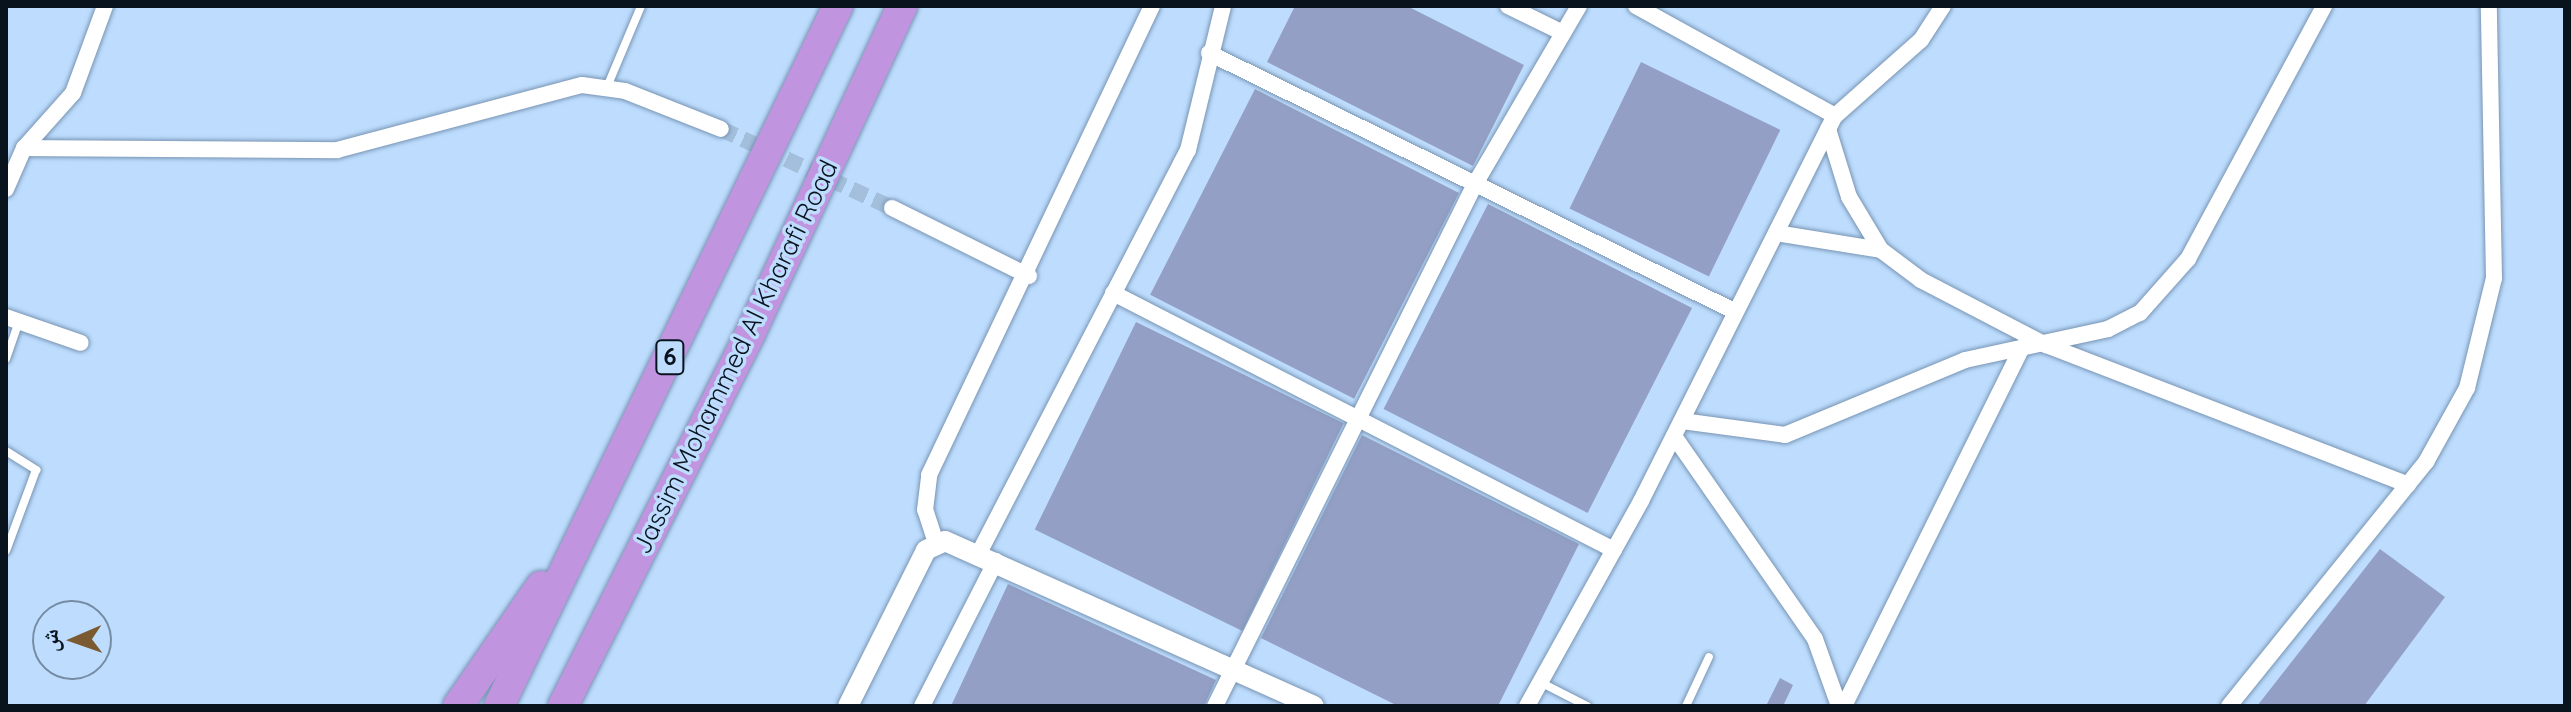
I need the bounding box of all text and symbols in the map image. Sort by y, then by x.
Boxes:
street label: Jassim Mohammed Al Kharafi Road [626,155,844,559]
road number: 6 [654,337,686,377]
north arrow [32,600,112,680]
text: ش [36,629,64,653]

